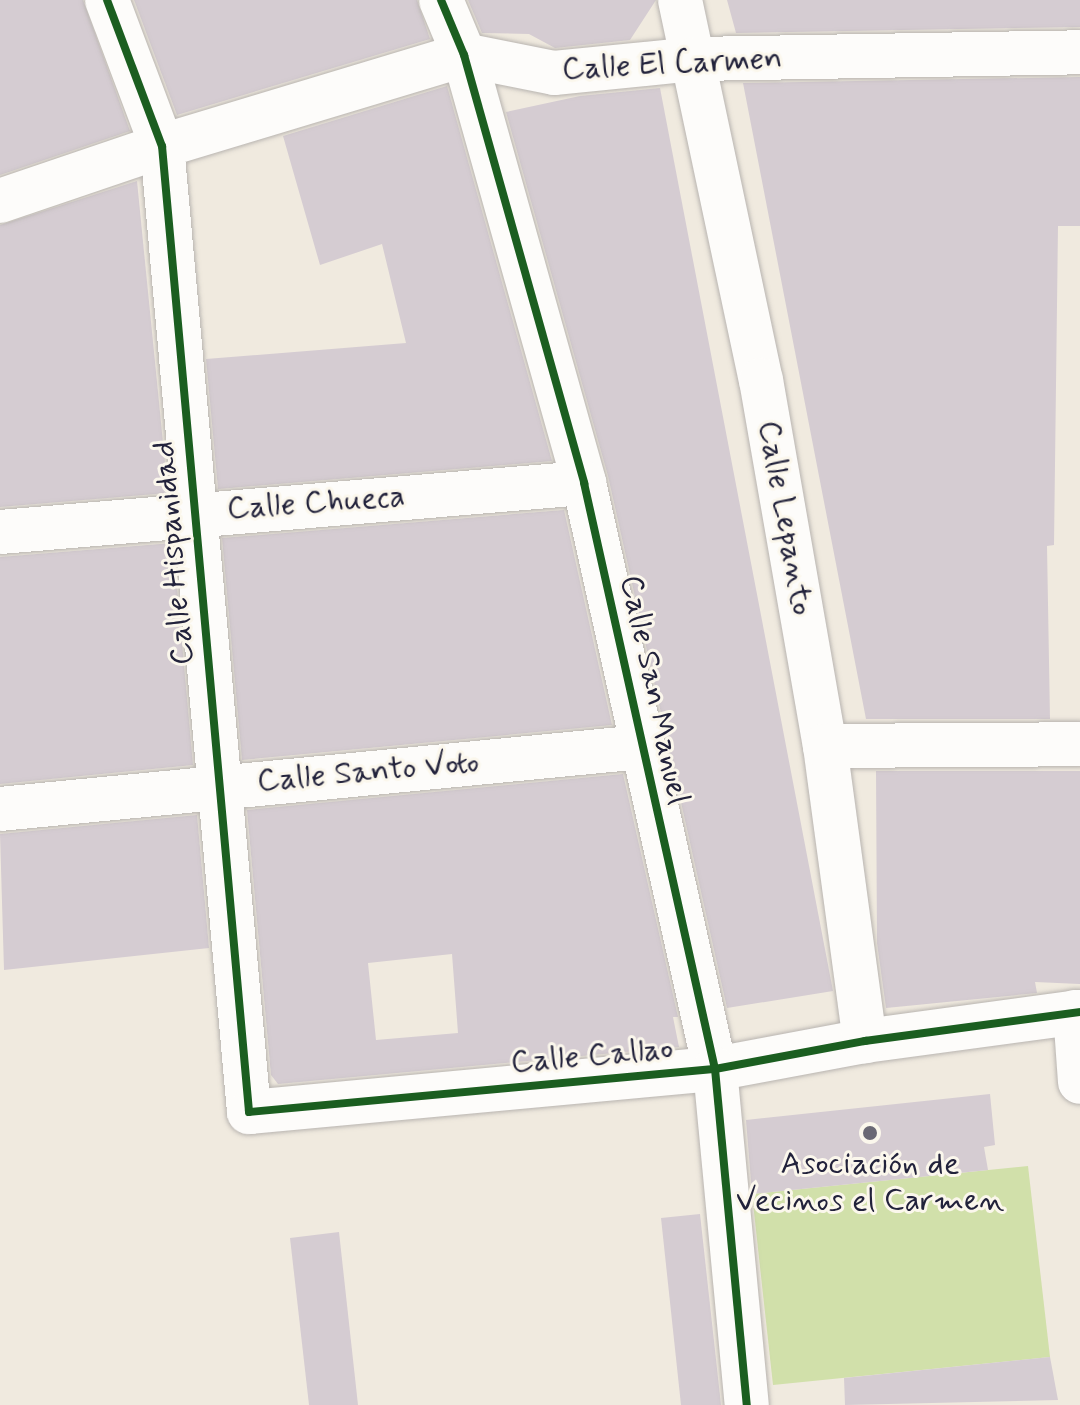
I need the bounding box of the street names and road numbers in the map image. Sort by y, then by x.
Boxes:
street label: Calle El Carmen [556,39,788,89]
street label: Calle Lepanto [749,419,821,617]
street label: Calle Hispanidad [145,442,203,664]
street label: Calle Chueca [226,478,406,528]
street label: Calle San Manuel [611,572,697,808]
street label: Calle Santo Voto [257,743,479,801]
street label: Calle Callao [511,1030,673,1082]

